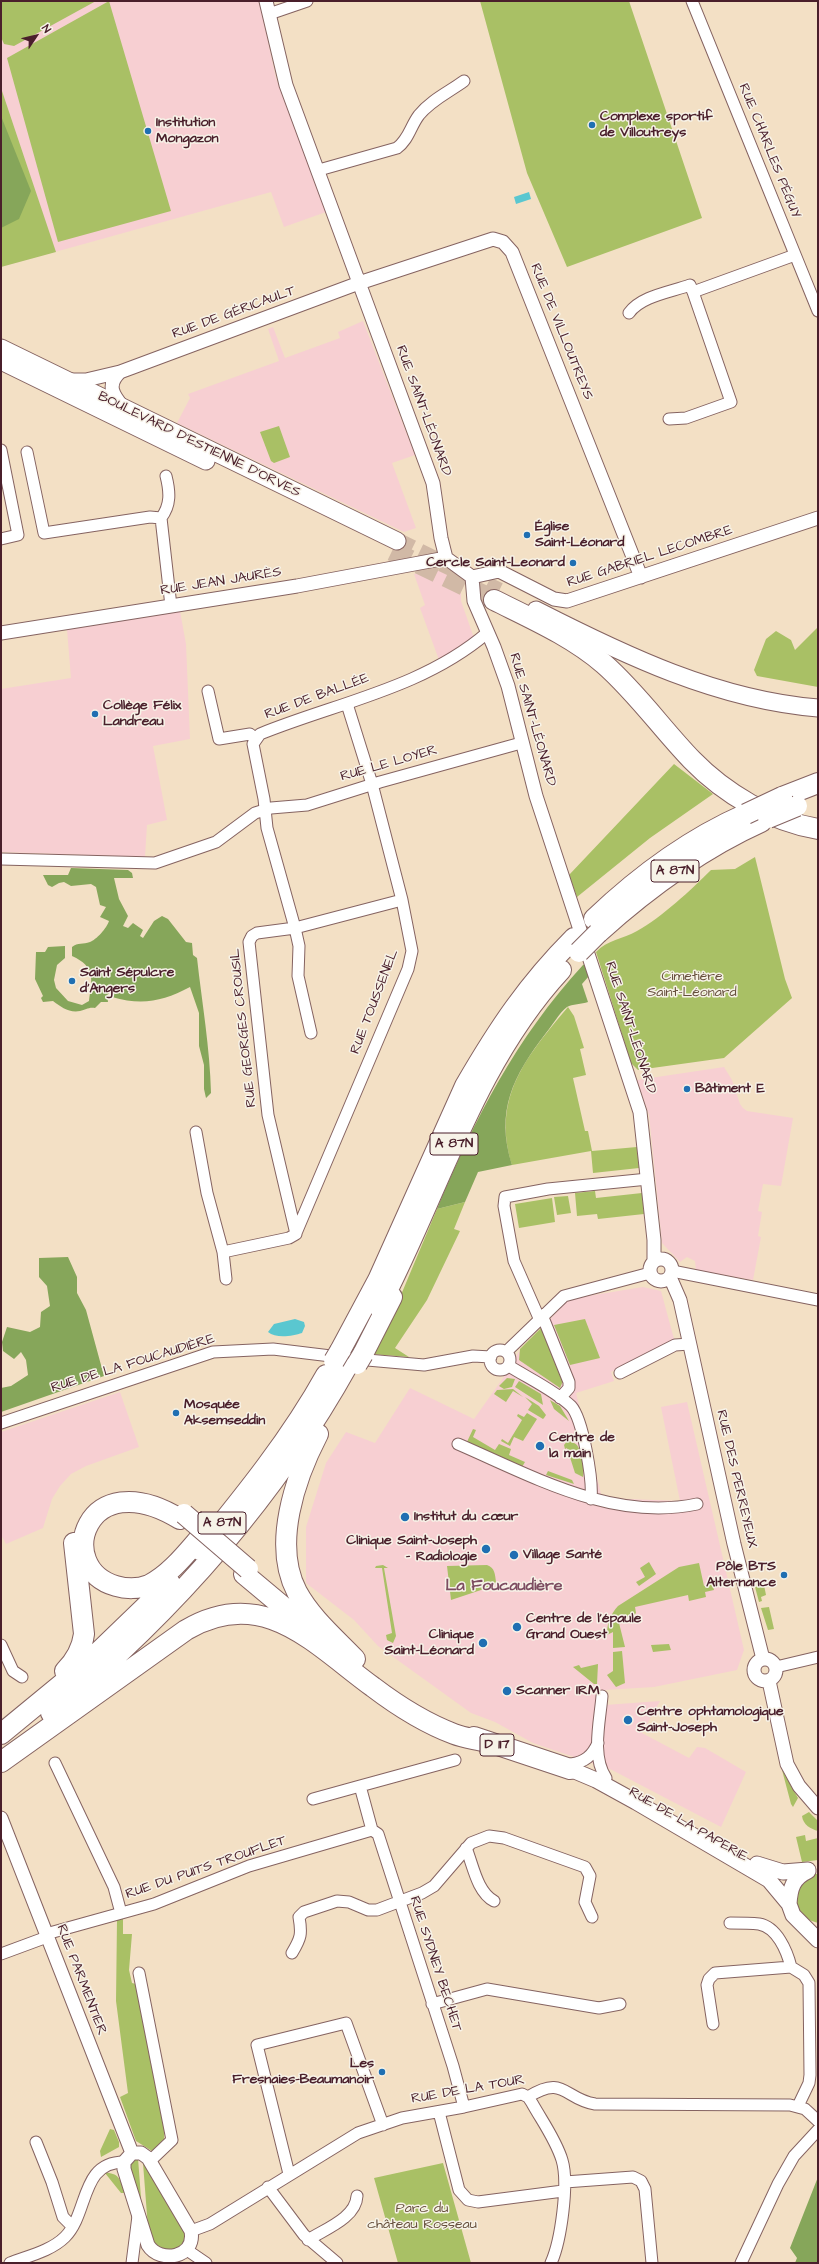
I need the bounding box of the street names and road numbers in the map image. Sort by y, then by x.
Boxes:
street label: RUE CHARLES PÉGUY [734,81,804,221]
street label: RUE DE VILLOUTREYS [526,261,596,403]
street label: RUE DE GÉRICAULT [170,283,298,343]
street label: RUE SAINT-LÉONARD [392,343,454,479]
street label: BOULEVARD D'ESTIENNE D'ORVES [95,388,303,502]
street label: RUE GABRIEL LECOMBRE [565,522,735,592]
street label: RUE JEAN JAURÈS [159,564,283,600]
street label: RUE SAINT-LÉONARD [505,651,559,789]
street label: RUE DE BALLÉE [263,670,371,724]
street label: RUE LE LOYER [339,742,439,786]
road number: A 87N [651,860,699,882]
street label: RUE TOUSSENEL [347,947,403,1057]
street label: RUE GEORGES CROUSIL [227,948,261,1108]
street label: RUE SAINT-LÉONARD [601,960,659,1096]
road number: A 87N [430,1133,478,1155]
street label: RUE DE LA FOUCAUDIÈRE [49,1331,217,1397]
street label: RUE DES PERREYEUX [712,1408,760,1550]
road number: A 87N [198,1512,246,1534]
road number: D 117 [480,1734,514,1756]
street label: RUE DE LA PAPERIE [626,1784,750,1866]
street label: RUE DU PUITS TROUFLET [123,1833,289,1903]
street label: RUE SYDNEY BECHET [405,1894,465,2034]
street label: RUE PARMENTIER [52,1922,110,2038]
street label: RUE DE LA TOUR [410,2072,526,2108]

